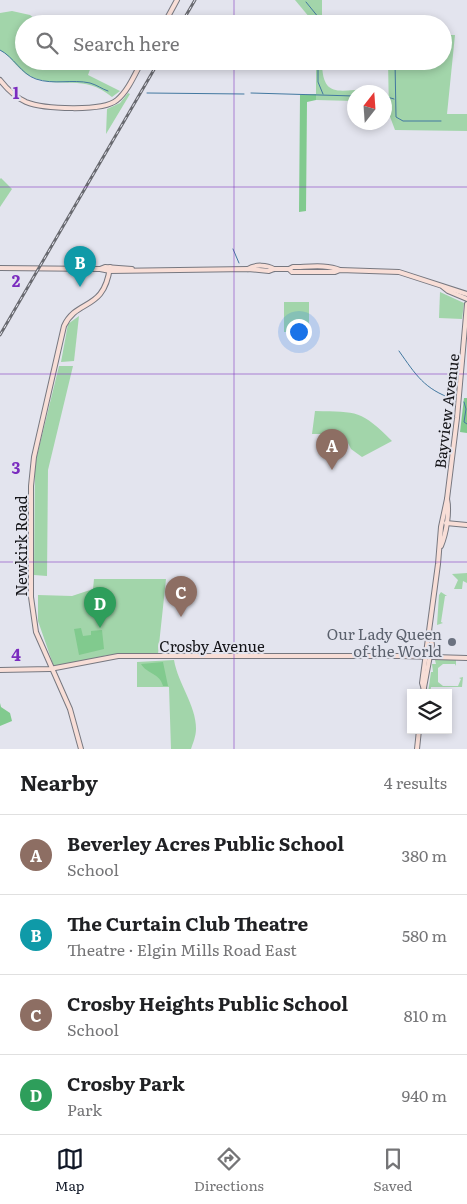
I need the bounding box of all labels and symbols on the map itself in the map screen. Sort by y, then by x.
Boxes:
text: 1 [13,80,20,104]
north arrow [347,85,392,130]
pin: B [64,246,96,287]
text: 2 [12,268,21,292]
your location [286,319,312,345]
street label: Bayview Avenue [428,352,465,470]
pin: A [316,429,348,470]
text: 3 [12,455,21,479]
street label: Newkirk Road [9,495,32,597]
pin: C [165,576,197,617]
pin: D [84,587,116,628]
place label: Our Lady Queen of the World [327,622,442,662]
street label: Crosby Avenue [159,634,265,657]
marker: Our Lady Queen of the World [446,636,458,648]
text: 4 [11,642,21,666]

